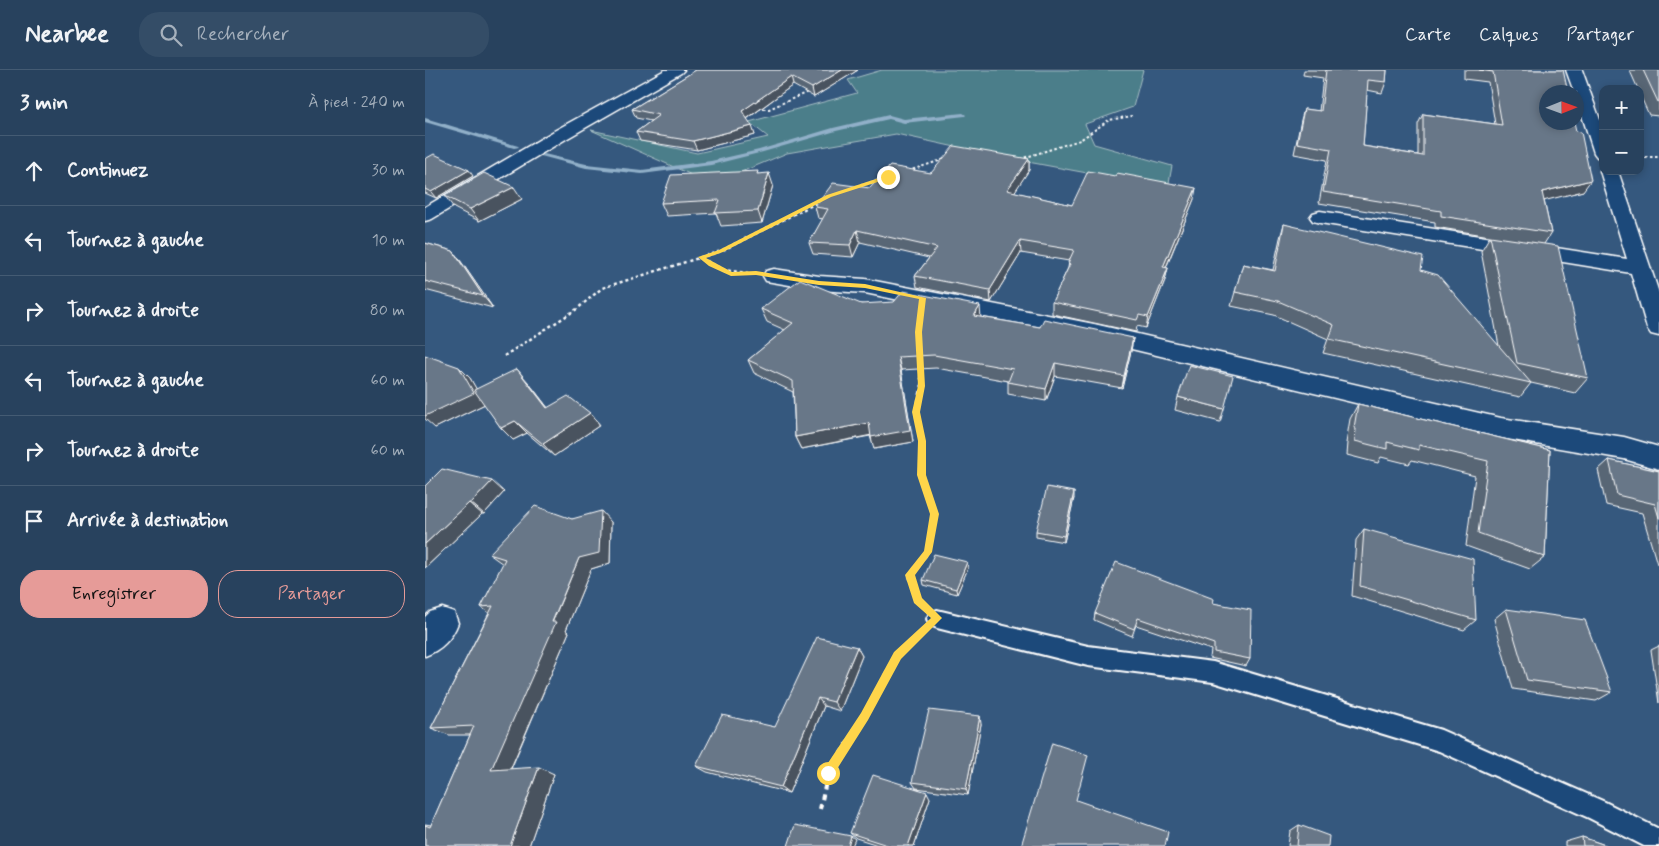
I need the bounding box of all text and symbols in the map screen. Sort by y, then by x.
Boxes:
search box [139,12,489,57]
text: Nearbee [25,19,109,50]
icon: search [157,21,185,49]
text: Rechercher [197,22,289,47]
text: Carte [1405,23,1451,47]
text: Calques [1479,23,1538,47]
text: Partager [1566,23,1634,47]
north arrow [1539,85,1584,130]
map controls [1599,85,1644,175]
button: + [1599,85,1644,130]
text: 3 min [20,89,68,117]
text: À pied · 240 m [308,92,405,113]
button: − [1599,130,1644,175]
icon: ahead [20,157,48,185]
text: Continuez [67,158,148,183]
text: 30 m [372,160,405,181]
route end [877,166,900,189]
icon: left [20,227,48,255]
text: Tournez à gauche [67,228,204,253]
text: 10 m [372,230,405,251]
icon: right [20,297,48,325]
text: Tournez à droite [67,298,199,323]
text: 80 m [370,300,405,321]
icon: left [20,367,48,395]
text: Tournez à gauche [67,368,204,393]
text: 60 m [371,370,405,391]
icon: right [20,437,48,465]
text: Tournez à droite [67,438,199,463]
text: 60 m [371,440,405,461]
icon: arrive [20,507,48,535]
text: Arrivée à destination [67,508,228,533]
button: Enregistrer [20,570,208,618]
button: Partager [218,570,405,618]
route start [817,762,840,785]

